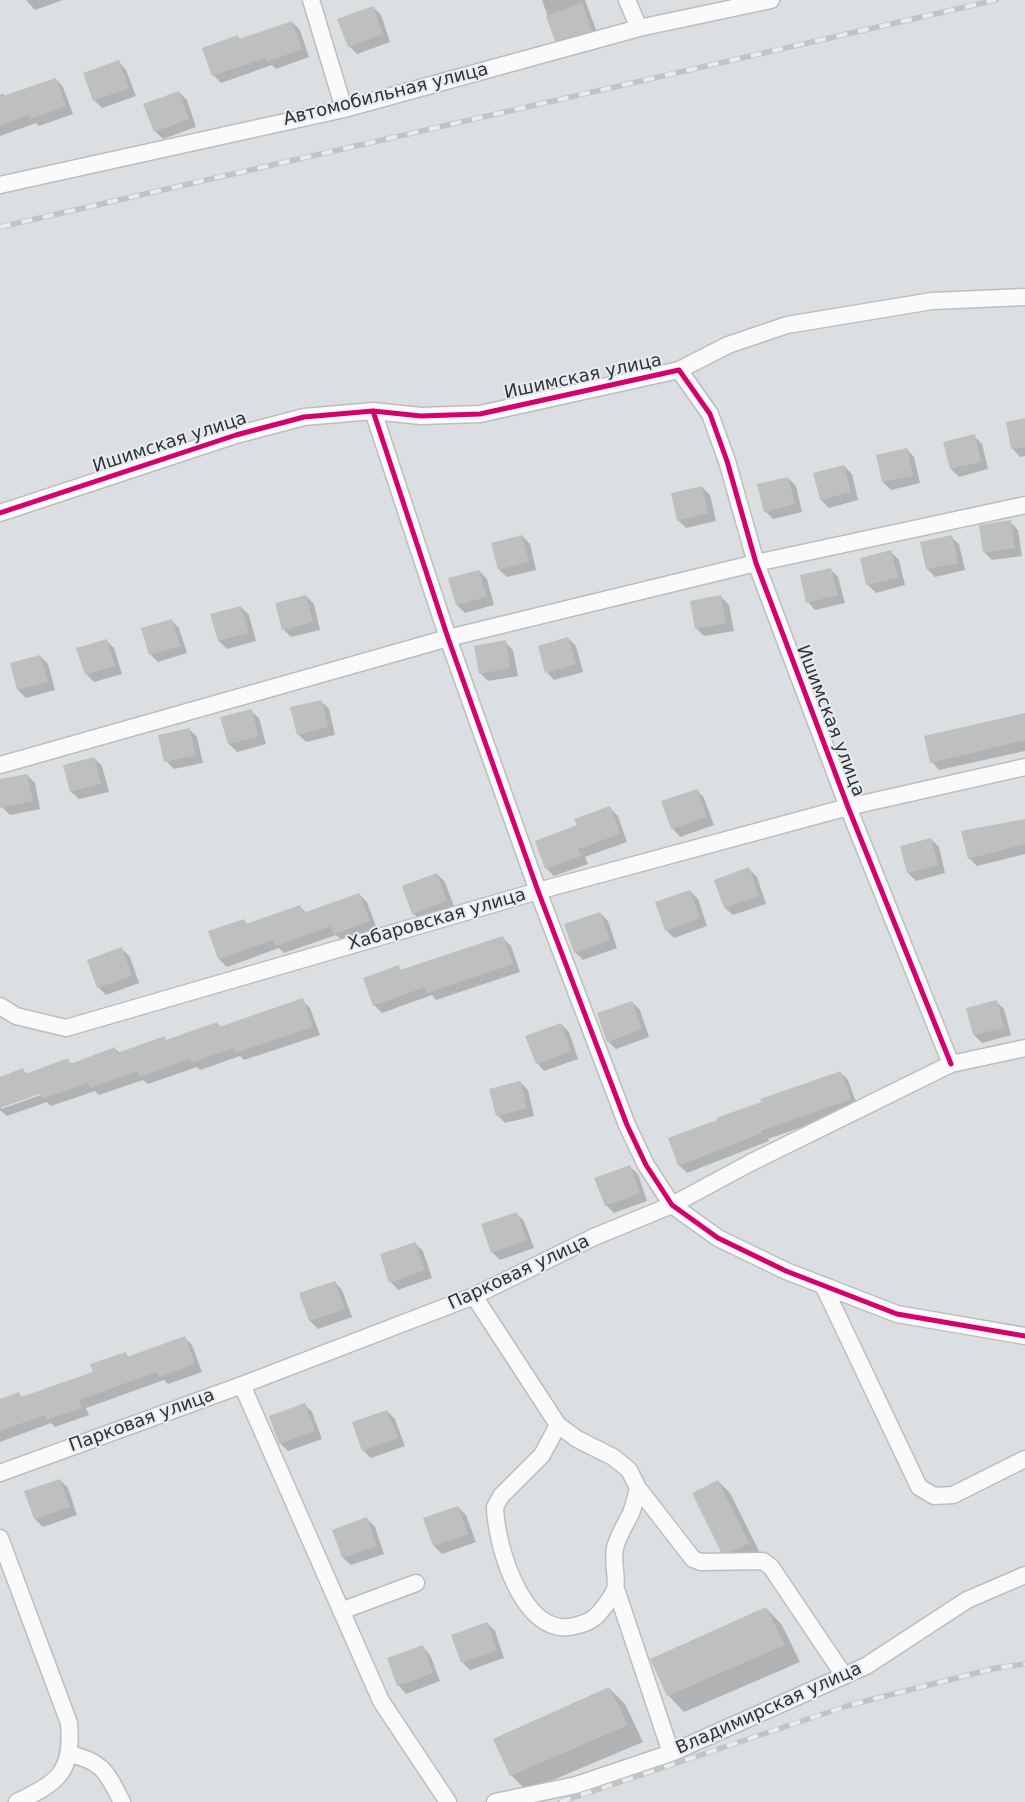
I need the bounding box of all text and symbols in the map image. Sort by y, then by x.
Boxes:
street label: Автомобильная улица [281,59,491,131]
street label: Ишимская улица [502,350,664,404]
street label: Ишимская улица [90,408,250,478]
street label: Ишимская улица [791,642,869,800]
street label: Хабаровская улица [346,884,528,956]
street label: Парковая улица [445,1231,593,1315]
street label: Парковая улица [66,1385,218,1457]
street label: Владимирская улица [673,1658,865,1760]

